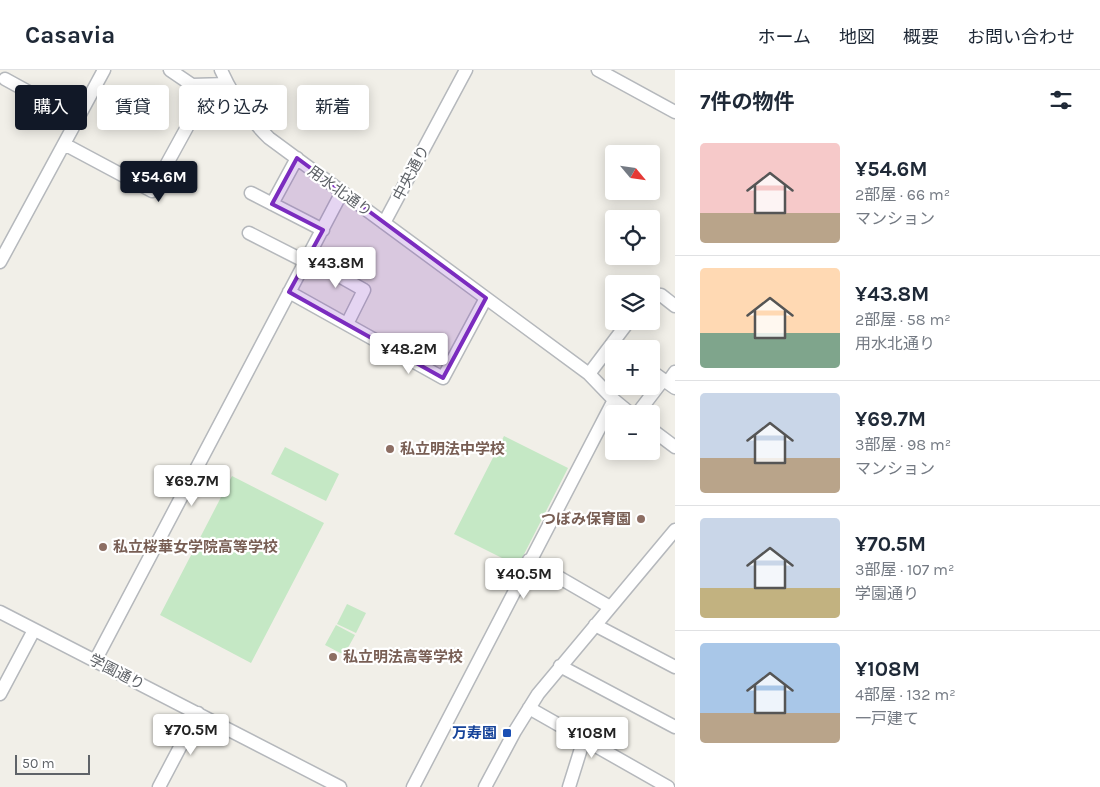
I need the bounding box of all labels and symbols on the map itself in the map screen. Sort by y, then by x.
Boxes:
street label: 中央通り [389,142,433,204]
north arrow [605,145,660,200]
pin: ¥54.6M [118,160,200,203]
street label: 用水北通り [304,162,376,220]
pin: ¥43.8M [295,246,377,289]
pin: ¥48.2M [368,332,450,375]
place label: 私立明法中学校 [400,440,505,458]
marker: 私立明法中学校 [384,443,396,455]
pin: ¥69.7M [151,464,233,507]
place label: つぼみ保育園 [541,510,631,528]
marker: つぼみ保育園 [635,513,647,525]
place label: 私立桜華女学院高等学校 [113,538,278,556]
marker: 私立桜華女学院高等学校 [97,541,109,553]
pin: ¥40.5M [483,558,565,600]
place label: 私立明法高等学校 [343,648,463,666]
street label: 学園通り [86,650,148,694]
marker: 私立明法高等学校 [327,651,339,663]
pin: ¥70.5M [150,714,232,756]
pin: ¥108M [557,716,627,759]
place label: 万寿園 [452,724,497,742]
marker: 万寿園 [501,727,513,739]
scale bar [15,752,90,775]

